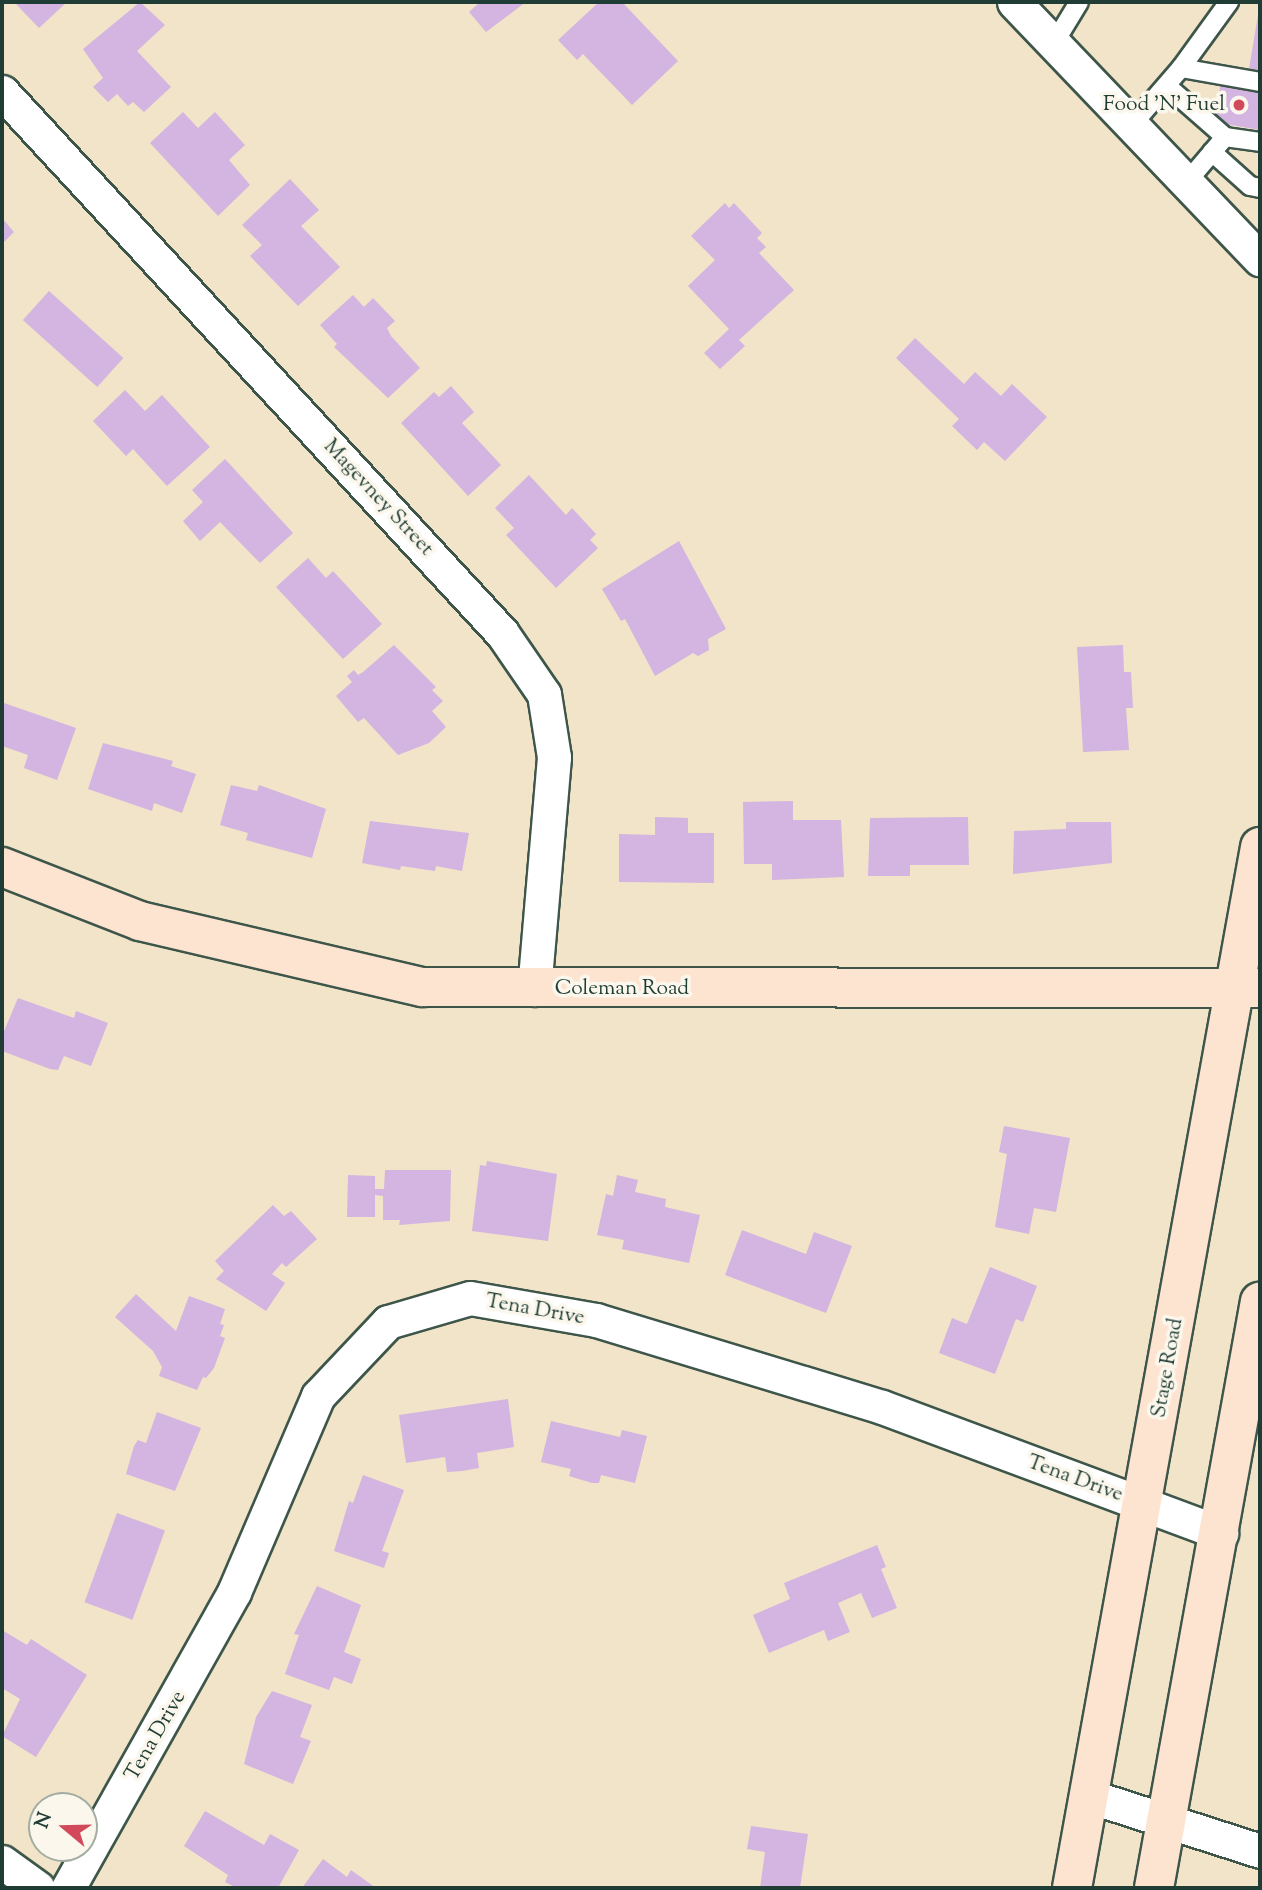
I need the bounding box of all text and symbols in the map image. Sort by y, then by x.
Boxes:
place label: Food 'N' Fuel [1103,92,1225,118]
marker: Food 'N' Fuel [1231,97,1247,113]
street label: Magevney Street [318,435,438,561]
street label: Coleman Road [555,976,689,1002]
street label: Tena Drive [484,1289,586,1331]
street label: Stage Road [1147,1316,1189,1420]
street label: Tena Drive [1024,1450,1126,1508]
street label: Tena Drive [120,1686,192,1786]
north arrow [28,1792,98,1862]
text: N [29,1809,60,1832]

